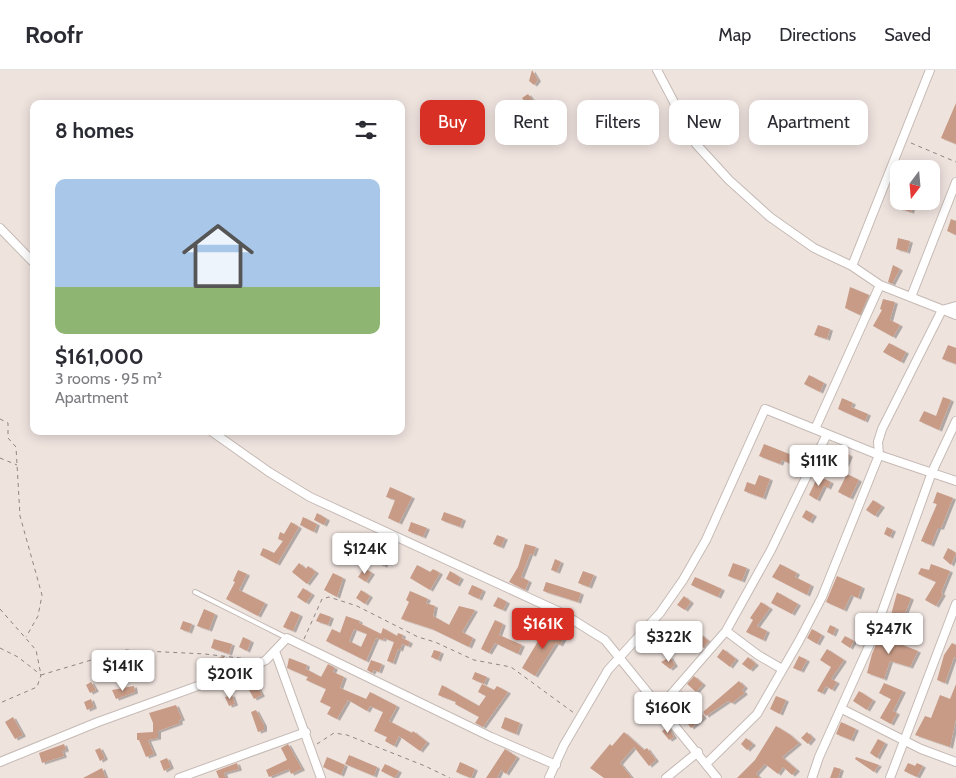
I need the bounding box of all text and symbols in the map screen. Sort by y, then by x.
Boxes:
text: Roofr [25,20,83,49]
text: Map [718,24,751,46]
text: Directions [779,24,856,46]
text: Saved [884,24,931,46]
chip: Buy [420,100,485,145]
chip: Rent [495,100,567,145]
chip: Filters [577,100,659,145]
chip: New [669,100,739,145]
chip: Apartment [749,100,868,145]
icon: filters [352,116,380,144]
text: 8 homes [55,118,134,143]
north arrow [890,160,940,210]
map controls [890,160,940,210]
icon: home [173,211,263,301]
text: $161,000 [55,344,144,369]
text: 3 rooms · 95 m² [55,369,162,388]
text: Apartment [55,388,128,407]
pin: $111K [784,444,854,487]
text: $111K [800,451,838,470]
pin: $124K [330,532,400,575]
text: $124K [343,539,387,558]
pin: $161K [508,608,578,650]
pin: $247K [854,612,924,655]
text: $161K [523,614,563,633]
text: $247K [866,619,912,638]
pin: $322K [634,620,704,663]
text: $322K [647,627,691,646]
pin: $141K [88,650,158,692]
text: $141K [103,656,143,675]
pin: $201K [195,658,265,700]
text: $201K [208,664,252,683]
pin: $160K [633,692,703,734]
text: $160K [645,698,691,717]

